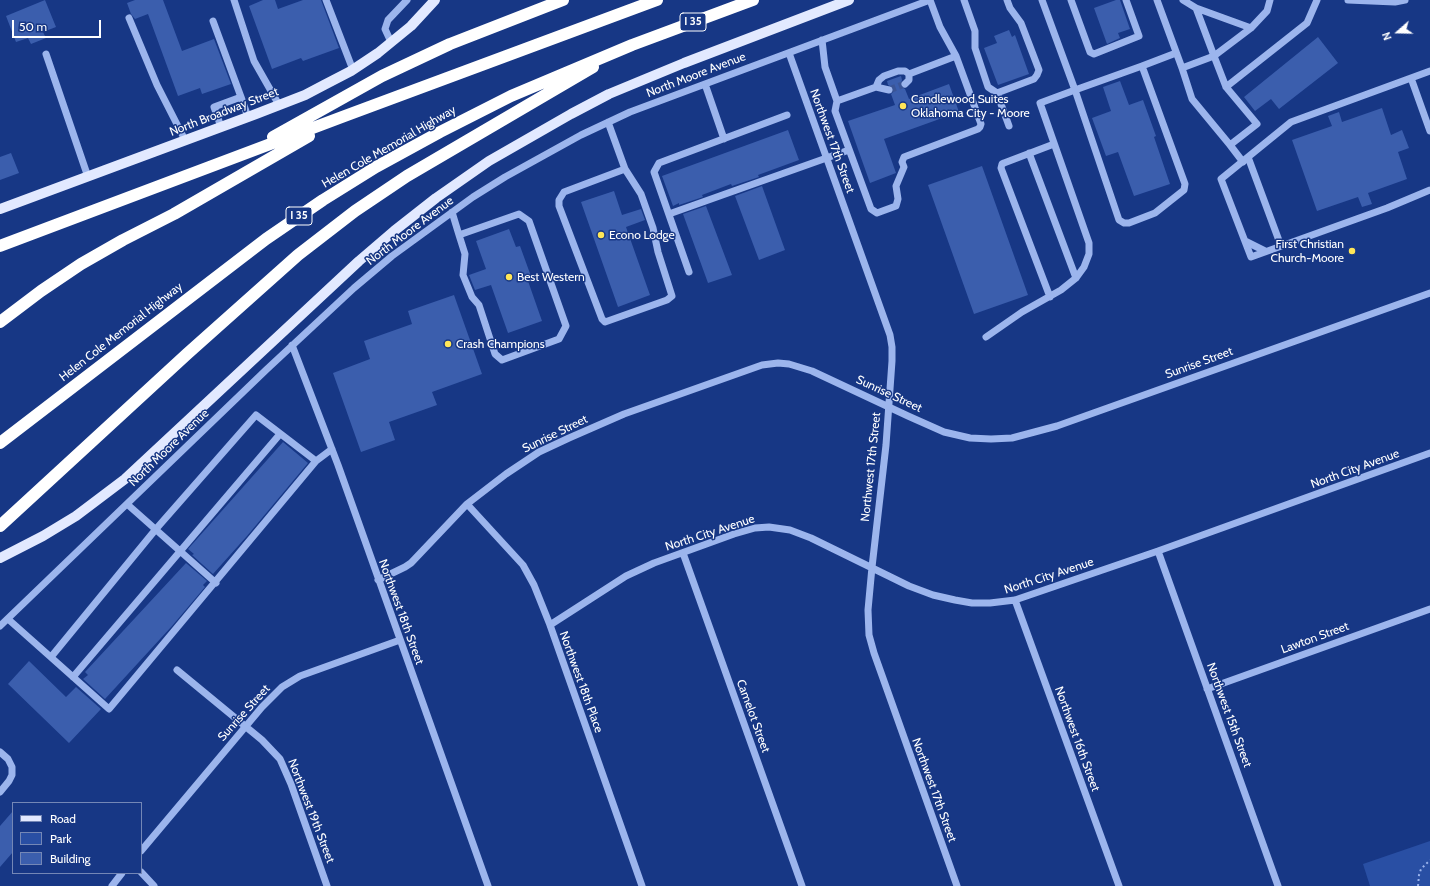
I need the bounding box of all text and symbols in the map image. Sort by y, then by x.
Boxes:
scale bar [14,12,103,38]
north arrow [1378,12,1418,52]
road number: I 35 [680,13,706,31]
text: 50 m [19,19,47,34]
text: N [1379,30,1395,42]
street label: North Moore Avenue [644,49,748,101]
street label: North Broadway Street [168,85,280,139]
street label: Northwest 17th Street [806,87,858,195]
place label: Candlewood Suites Oklahoma City - Moore [911,92,1030,120]
marker: Candlewood Suites Oklahoma City - Moore [898,101,908,111]
street label: Helen Cole Memorial Highway [319,103,459,191]
street label: North Moore Avenue [364,194,456,268]
road number: I 35 [286,207,312,225]
place label: Econo Lodge [609,228,675,242]
marker: Econo Lodge [596,230,606,240]
place label: First Christian Church-Moore [1271,237,1344,265]
marker: First Christian Church-Moore [1347,246,1357,256]
place label: Best Western [517,270,585,284]
marker: Best Western [504,272,514,282]
street label: Helen Cole Memorial Highway [57,279,185,385]
place label: Crash Champions [456,337,545,351]
marker: Crash Champions [443,339,453,349]
street label: Sunrise Street [1163,344,1235,382]
street label: Sunrise Street [854,372,924,416]
street label: North Moore Avenue [126,406,212,490]
street label: Sunrise Street [520,412,590,456]
street label: Northwest 17th Street [858,412,884,522]
street label: North City Avenue [1309,446,1401,492]
street label: North City Avenue [664,512,756,554]
street label: North City Avenue [1003,555,1095,597]
street label: Northwest 18th Street [375,557,427,667]
street label: Lawton Street [1279,619,1351,657]
street label: Northwest 18th Place [556,629,606,735]
street label: Northwest 15th Street [1203,661,1255,769]
street label: Camelot Street [733,678,773,754]
street label: Sunrise Street [215,682,273,744]
street label: Northwest 16th Street [1051,685,1103,793]
street label: Northwest 17th Street [908,736,960,844]
street label: Northwest 19th Street [284,757,338,865]
legend [12,802,142,874]
text: Road [50,811,76,826]
text: Park [50,831,72,846]
text: Building [50,851,91,866]

